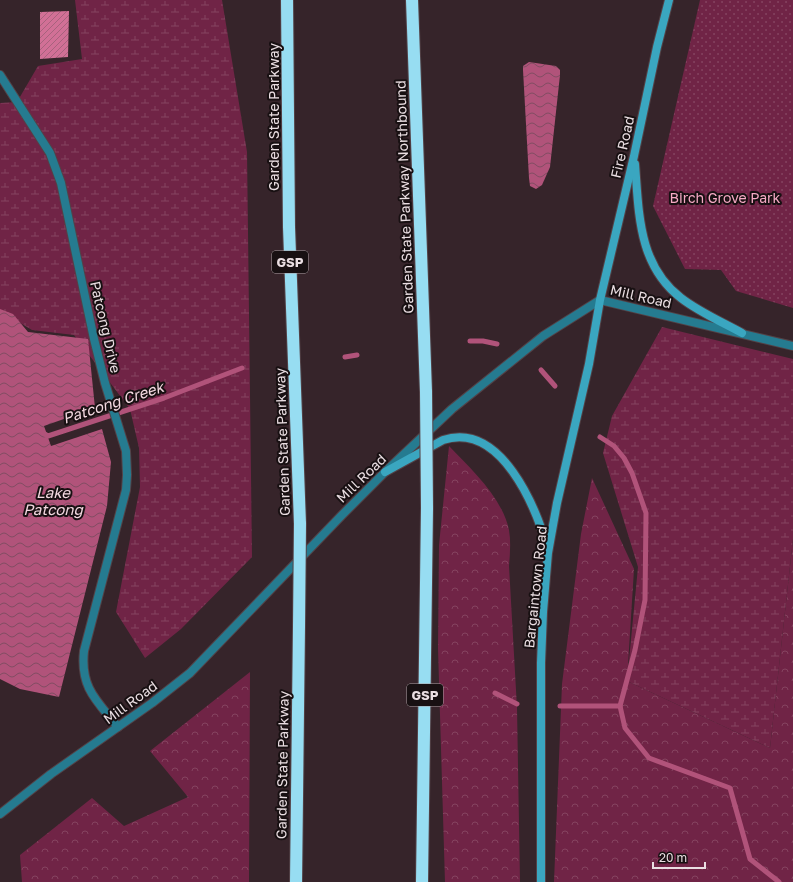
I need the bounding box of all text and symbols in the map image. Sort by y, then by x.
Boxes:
street label: Garden State Parkway [265,43,282,191]
street label: Garden State Parkway Northbound [391,80,417,314]
street label: Fire Road [607,114,637,180]
park label: Birch Grove Park [670,189,781,206]
road number: GSP [272,251,308,273]
street label: Patcong Drive [87,279,125,375]
street label: Mill Road [609,281,673,311]
street label: Garden State Parkway [271,368,293,516]
water label: Patcong Creek [60,377,168,428]
street label: Mill Road [333,450,389,506]
water label: Lake Patcong [23,483,85,519]
street label: Bargaintown Road [520,525,550,649]
street label: Mill Road [100,677,160,727]
road number: GSP [407,684,443,706]
street label: Garden State Parkway [272,691,292,839]
scale bar [653,844,705,870]
text: 20 m [659,850,687,865]

